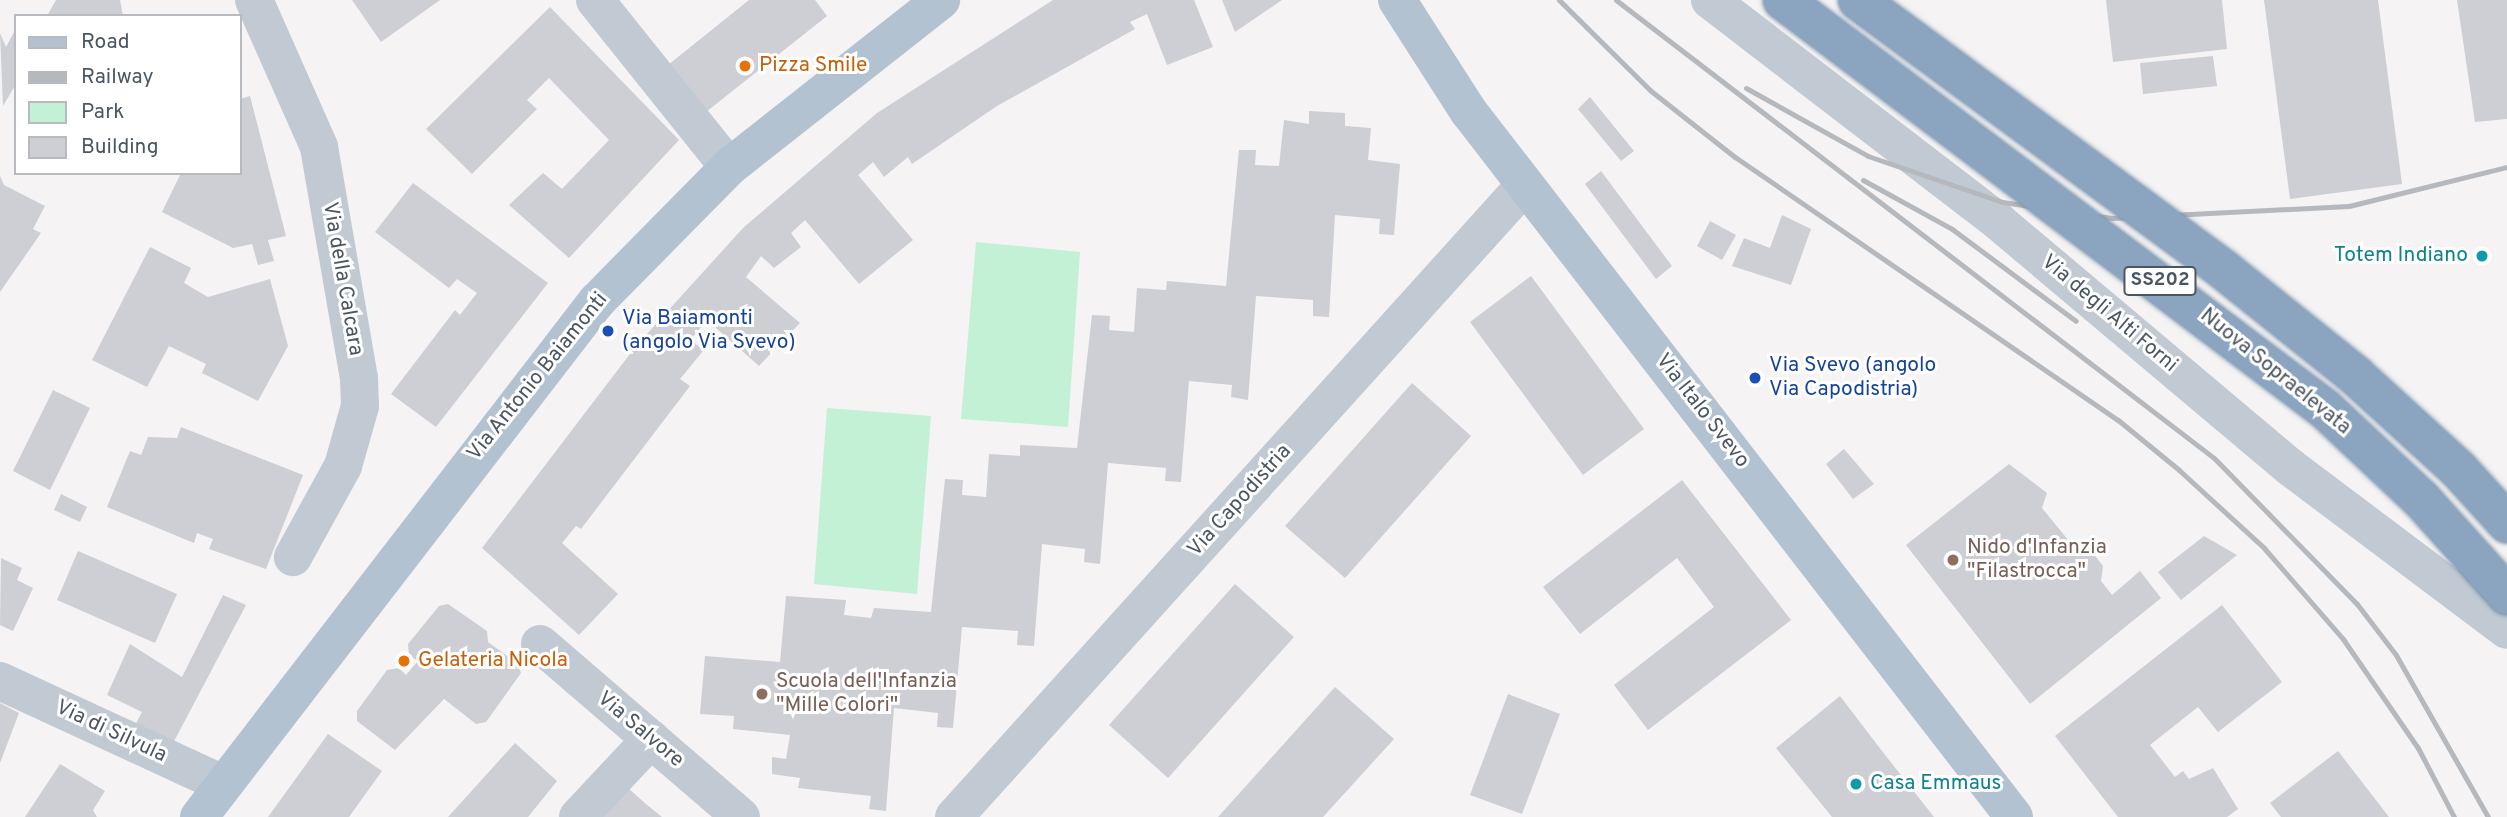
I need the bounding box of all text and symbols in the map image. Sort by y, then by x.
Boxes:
legend [14,14,242,175]
text: Road [81,29,130,56]
place label: Pizza Smile [759,53,867,79]
marker: Pizza Smile [737,58,753,74]
text: Railway [81,64,154,91]
text: Park [81,99,124,126]
text: Building [81,134,159,161]
street label: Via della Calcara [316,200,368,358]
place label: Totem Indiano [2334,243,2468,269]
marker: Totem Indiano [2474,248,2490,264]
street label: Via degli Alti Forni [2036,250,2182,378]
road number: SS202 [2123,266,2197,296]
street label: Via Antonio Baiamonti [462,288,614,466]
street label: Nuova Sopraelevata [2195,303,2355,441]
place label: Via Baiamonti (angolo Via Svevo) [622,306,797,356]
marker: Via Baiamonti (angolo Via Svevo) [600,323,616,339]
street label: Via Italo Svevo [1650,349,1754,473]
place label: Via Svevo (angolo Via Capodistria) [1769,353,1936,403]
marker: Via Svevo (angolo Via Capodistria) [1747,370,1763,386]
street label: Via Capodistria [1183,440,1297,562]
place label: Nido d'Infanzia "Filastrocca" [1967,535,2107,585]
marker: Nido d'Infanzia "Filastrocca" [1945,552,1961,568]
place label: Gelateria Nicola [418,648,568,674]
marker: Gelateria Nicola [396,653,412,669]
place label: Scuola dell'Infanzia "Mille Colori" [776,669,957,719]
street label: Via Salvore [592,686,688,774]
marker: Scuola dell'Infanzia "Mille Colori" [754,686,770,702]
street label: Via di Silvula [51,695,171,769]
place label: Casa Emmaus [1870,771,2001,797]
marker: Casa Emmaus [1848,776,1864,792]

